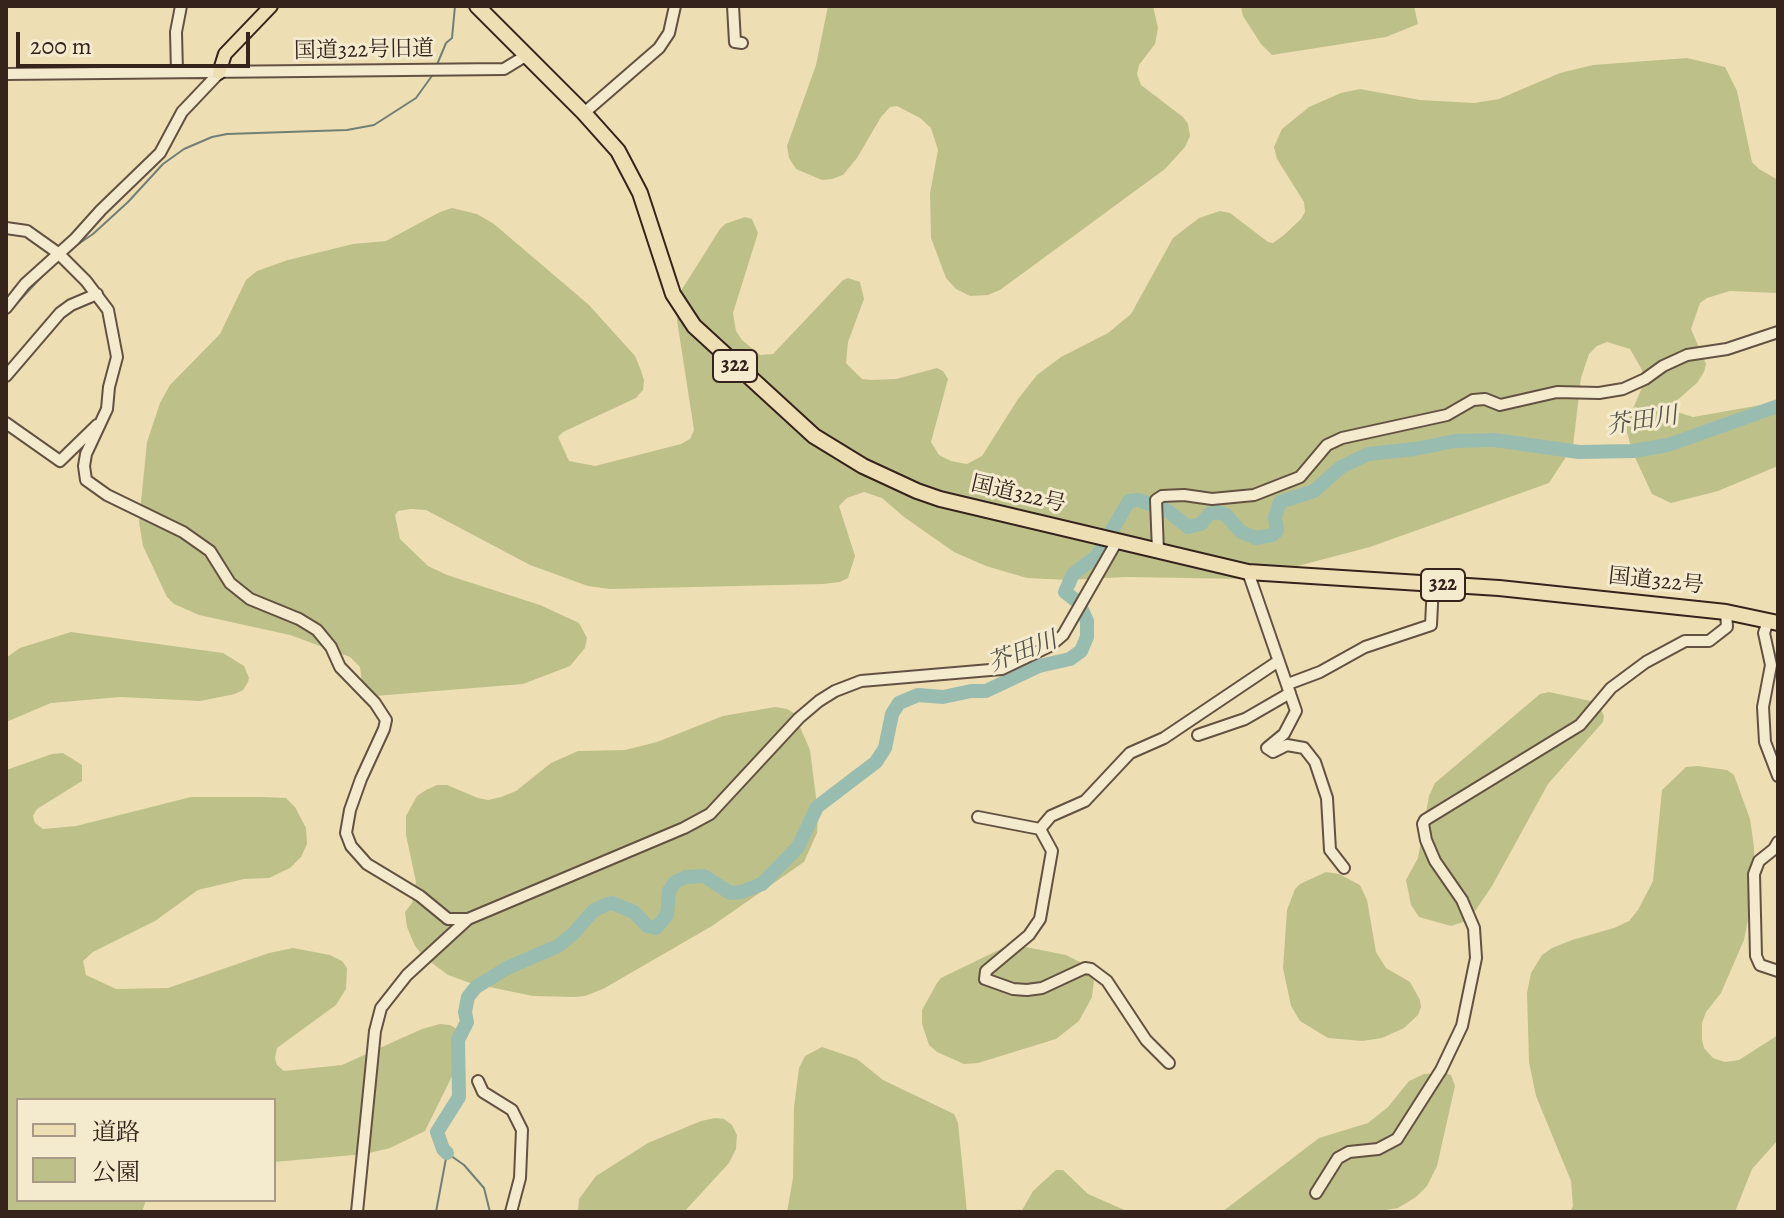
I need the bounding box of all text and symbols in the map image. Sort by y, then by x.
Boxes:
scale bar [20,16,254,66]
text: 200 m [30,30,92,62]
street label: 国道322号旧道 [294,37,434,65]
road number: 322 [713,350,757,382]
water label: 芥田川 [1604,402,1680,442]
street label: 国道322号 [968,471,1068,519]
street label: 国道322号 [1607,564,1705,600]
road number: 322 [1421,569,1465,601]
water label: 芥田川 [984,627,1062,679]
legend [16,1098,276,1202]
text: 道路 [92,1116,140,1148]
text: 公園 [92,1156,140,1188]

